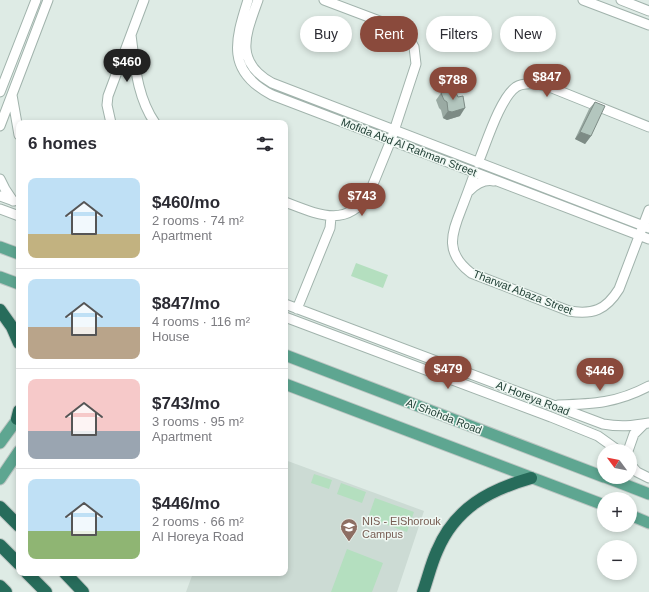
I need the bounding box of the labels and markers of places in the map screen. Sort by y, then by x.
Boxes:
pin: $460 [103,49,151,83]
pin: $847 [523,64,571,98]
pin: $788 [429,67,477,101]
pin: $743 [338,183,386,217]
pin: $479 [424,356,472,390]
pin: $446 [576,358,624,392]
place label: NIS - ElShorouk Campus [362,515,441,540]
school or university icon: NIS - ElShorouk Campus [339,517,359,542]

